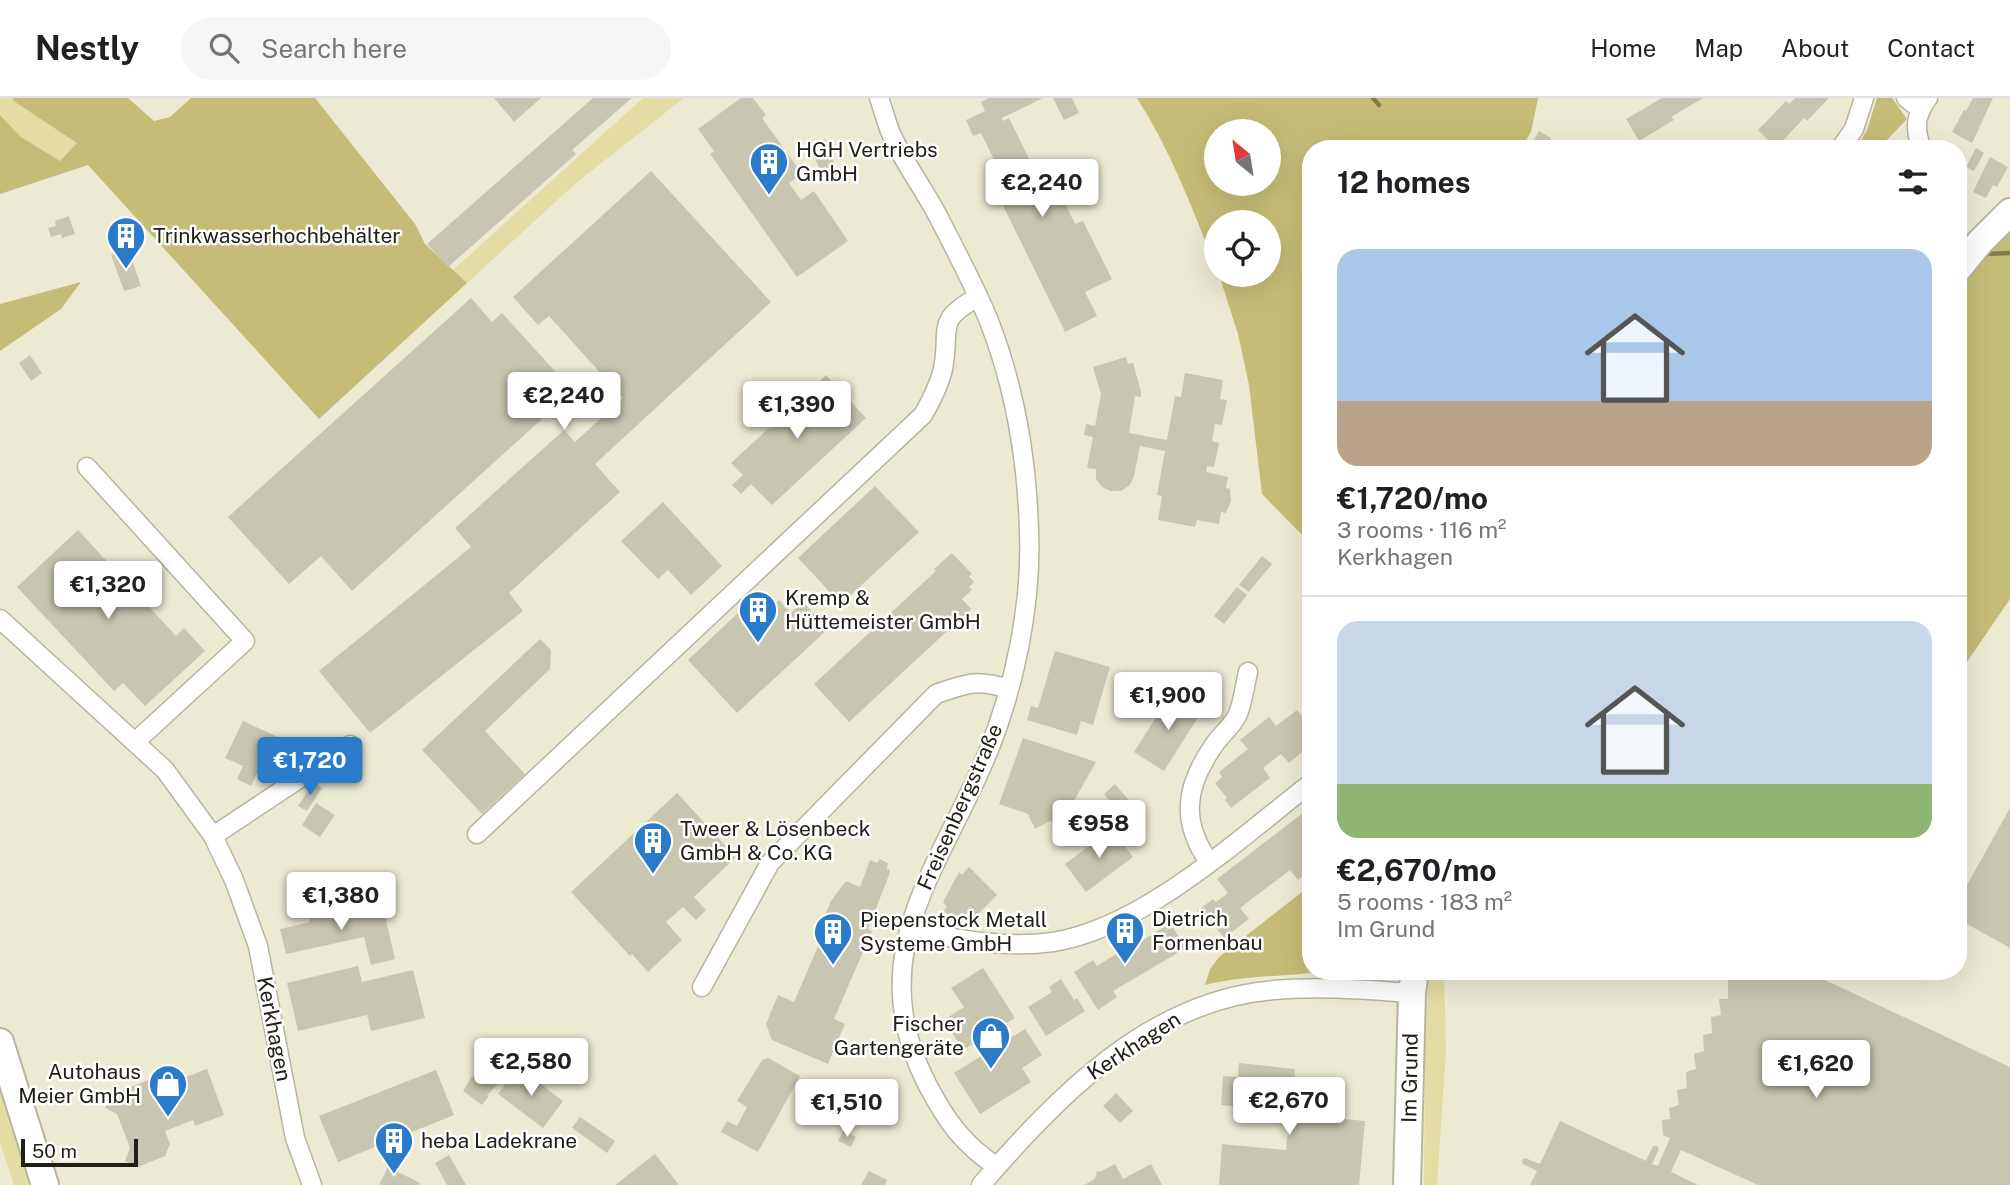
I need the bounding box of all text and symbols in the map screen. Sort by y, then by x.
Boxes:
search box [181,17,671,80]
text: Nestly [35,29,139,67]
icon: search [205,29,243,67]
text: Search here [261,33,407,64]
text: Home [1590,34,1656,62]
text: Map [1694,34,1743,62]
text: About [1781,34,1849,62]
text: Contact [1887,34,1975,62]
north arrow [1204,119,1281,196]
map controls [1204,119,1281,287]
place label: HGH Vertriebs GmbH [796,137,938,186]
building icon: HGH Vertriebs GmbH [748,141,790,196]
pin: €2,240 [985,159,1099,219]
icon: filters [1894,163,1932,201]
text: 12 homes [1337,164,1471,200]
text: €2,240 [1002,168,1082,195]
button: locate [1204,210,1281,287]
building icon: Trinkwasserhochbehälter [105,215,147,270]
place label: Trinkwasserhochbehälter [153,223,401,248]
icon: home [1572,295,1698,421]
pin: €2,240 [507,372,621,432]
text: €2,240 [524,381,604,408]
pin: €1,390 [740,382,854,441]
text: €1,390 [759,390,835,417]
text: €1,720/mo [1337,480,1488,516]
text: 3 rooms · 116 m² [1337,516,1507,543]
text: Kerkhagen [1337,543,1453,570]
pin: €1,320 [51,561,165,621]
text: €1,320 [70,570,146,597]
place label: Kremp & Hüttemeister GmbH [785,585,981,634]
building icon: Kremp & Hüttemeister GmbH [737,589,779,644]
icon: home [1572,667,1698,793]
pin: €1,900 [1111,672,1225,732]
text: €1,900 [1130,681,1206,708]
street label: Freisenbergstraße [912,720,1007,894]
pin: €1,720 [253,738,367,797]
text: €1,720 [273,746,347,773]
pin: €958 [1058,800,1140,860]
text: €958 [1068,809,1130,836]
place label: Tweer & Lösenbeck GmbH & Co. KG [680,816,871,865]
building icon: Tweer & Lösenbeck GmbH & Co. KG [632,820,674,875]
text: €2,670/mo [1337,852,1497,888]
pin: €1,380 [284,872,398,932]
text: €1,380 [303,881,379,908]
text: 5 rooms · 183 m² [1337,888,1512,915]
place label: Dietrich Formenbau [1152,906,1263,955]
place label: Piepenstock Metall Systeme GmbH [860,907,1047,956]
building icon: Dietrich Formenbau [1104,910,1146,965]
building icon: Piepenstock Metall Systeme GmbH [812,911,854,966]
text: Im Grund [1337,915,1435,942]
street label: Kerkhagen [252,974,297,1083]
street label: Kerkhagen [1082,1006,1185,1085]
place label: Fischer Gartengeräte [834,1011,964,1060]
shop icon: Fischer Gartengeräte [970,1015,1012,1070]
street label: Im Grund [1396,1033,1423,1123]
pin: €2,580 [474,1038,588,1098]
pin: €1,620 [1759,1040,1873,1100]
text: €2,580 [490,1047,572,1074]
text: €1,620 [1778,1049,1854,1076]
place label: Autohaus Meier GmbH [18,1059,141,1108]
shop icon: Autohaus Meier GmbH [147,1063,189,1118]
pin: €2,670 [1232,1077,1346,1137]
pin: €1,510 [790,1080,904,1139]
text: €2,670 [1249,1086,1329,1113]
text: €1,510 [811,1088,883,1115]
building icon: heba Ladekrane [373,1120,415,1175]
place label: heba Ladekrane [421,1128,577,1153]
scale bar [21,1136,138,1168]
text: 50 m [32,1140,77,1162]

